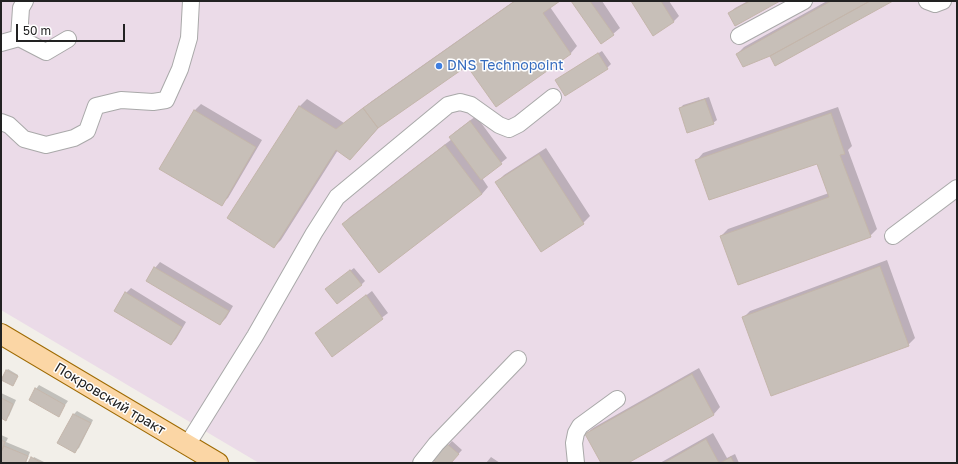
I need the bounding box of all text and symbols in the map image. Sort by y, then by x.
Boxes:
scale bar [18,16,127,42]
text: 50 m [23,23,51,38]
place label: DNS Technopoint [447,58,564,74]
marker: DNS Technopoint [434,61,444,71]
street label: Покровский тракт [51,359,169,439]

